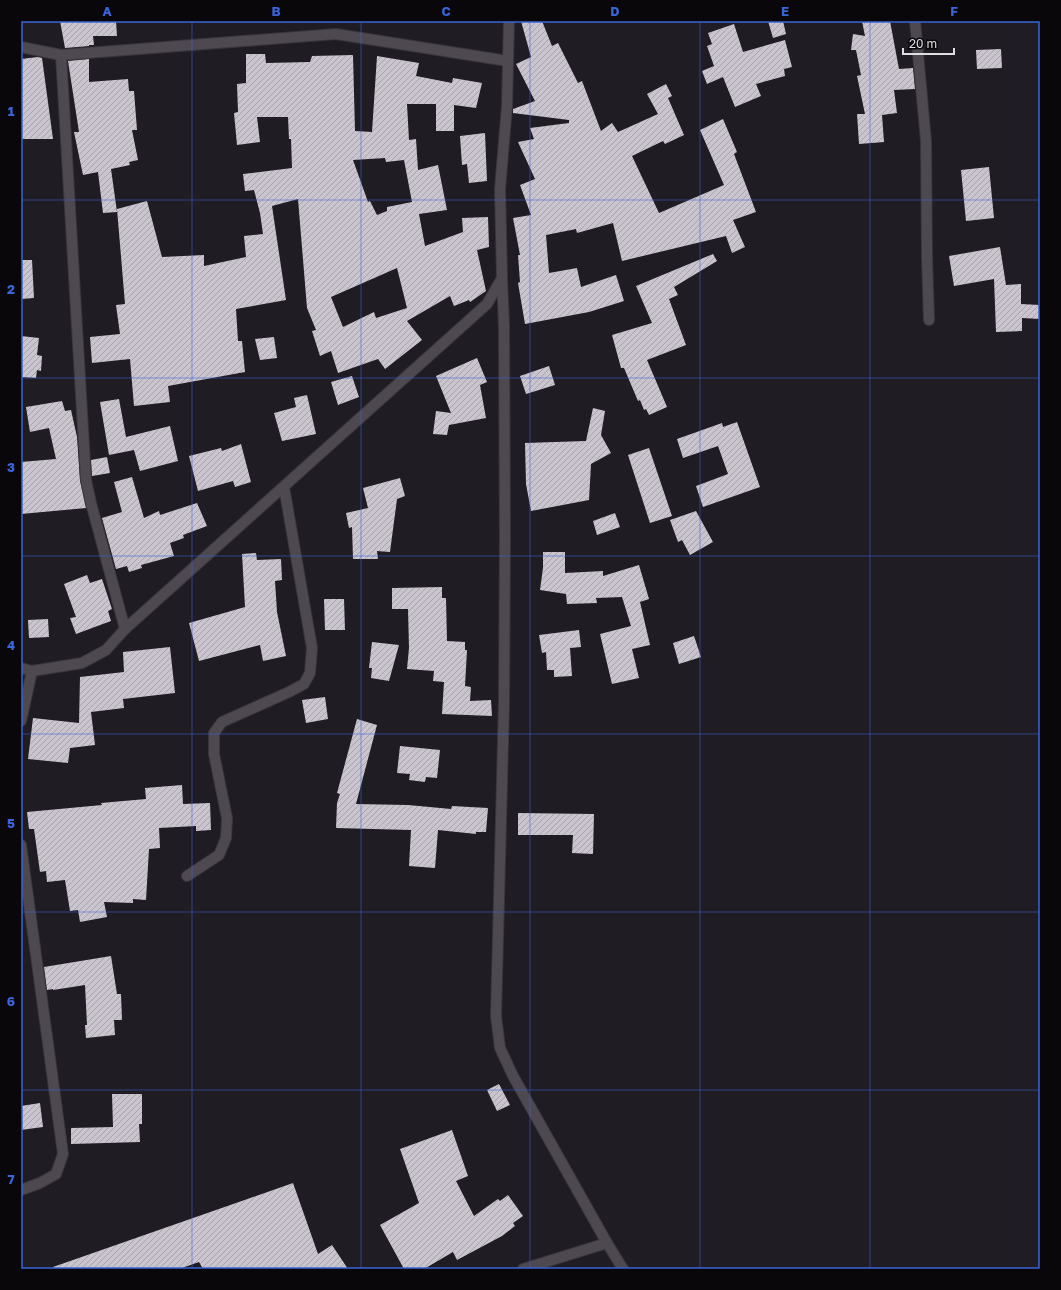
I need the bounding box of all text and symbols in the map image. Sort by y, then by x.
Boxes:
text: A [102,3,112,19]
text: B [271,3,281,19]
text: C [441,3,451,19]
text: D [610,3,620,19]
text: E [781,3,789,19]
text: F [950,3,958,19]
scale bar [903,30,954,56]
text: 20 m [909,36,937,51]
text: 1 [8,103,15,119]
text: 2 [7,281,15,297]
text: 3 [7,459,15,475]
text: 4 [7,637,15,653]
text: 5 [7,815,15,831]
text: 6 [7,993,15,1009]
text: 7 [7,1171,15,1187]

